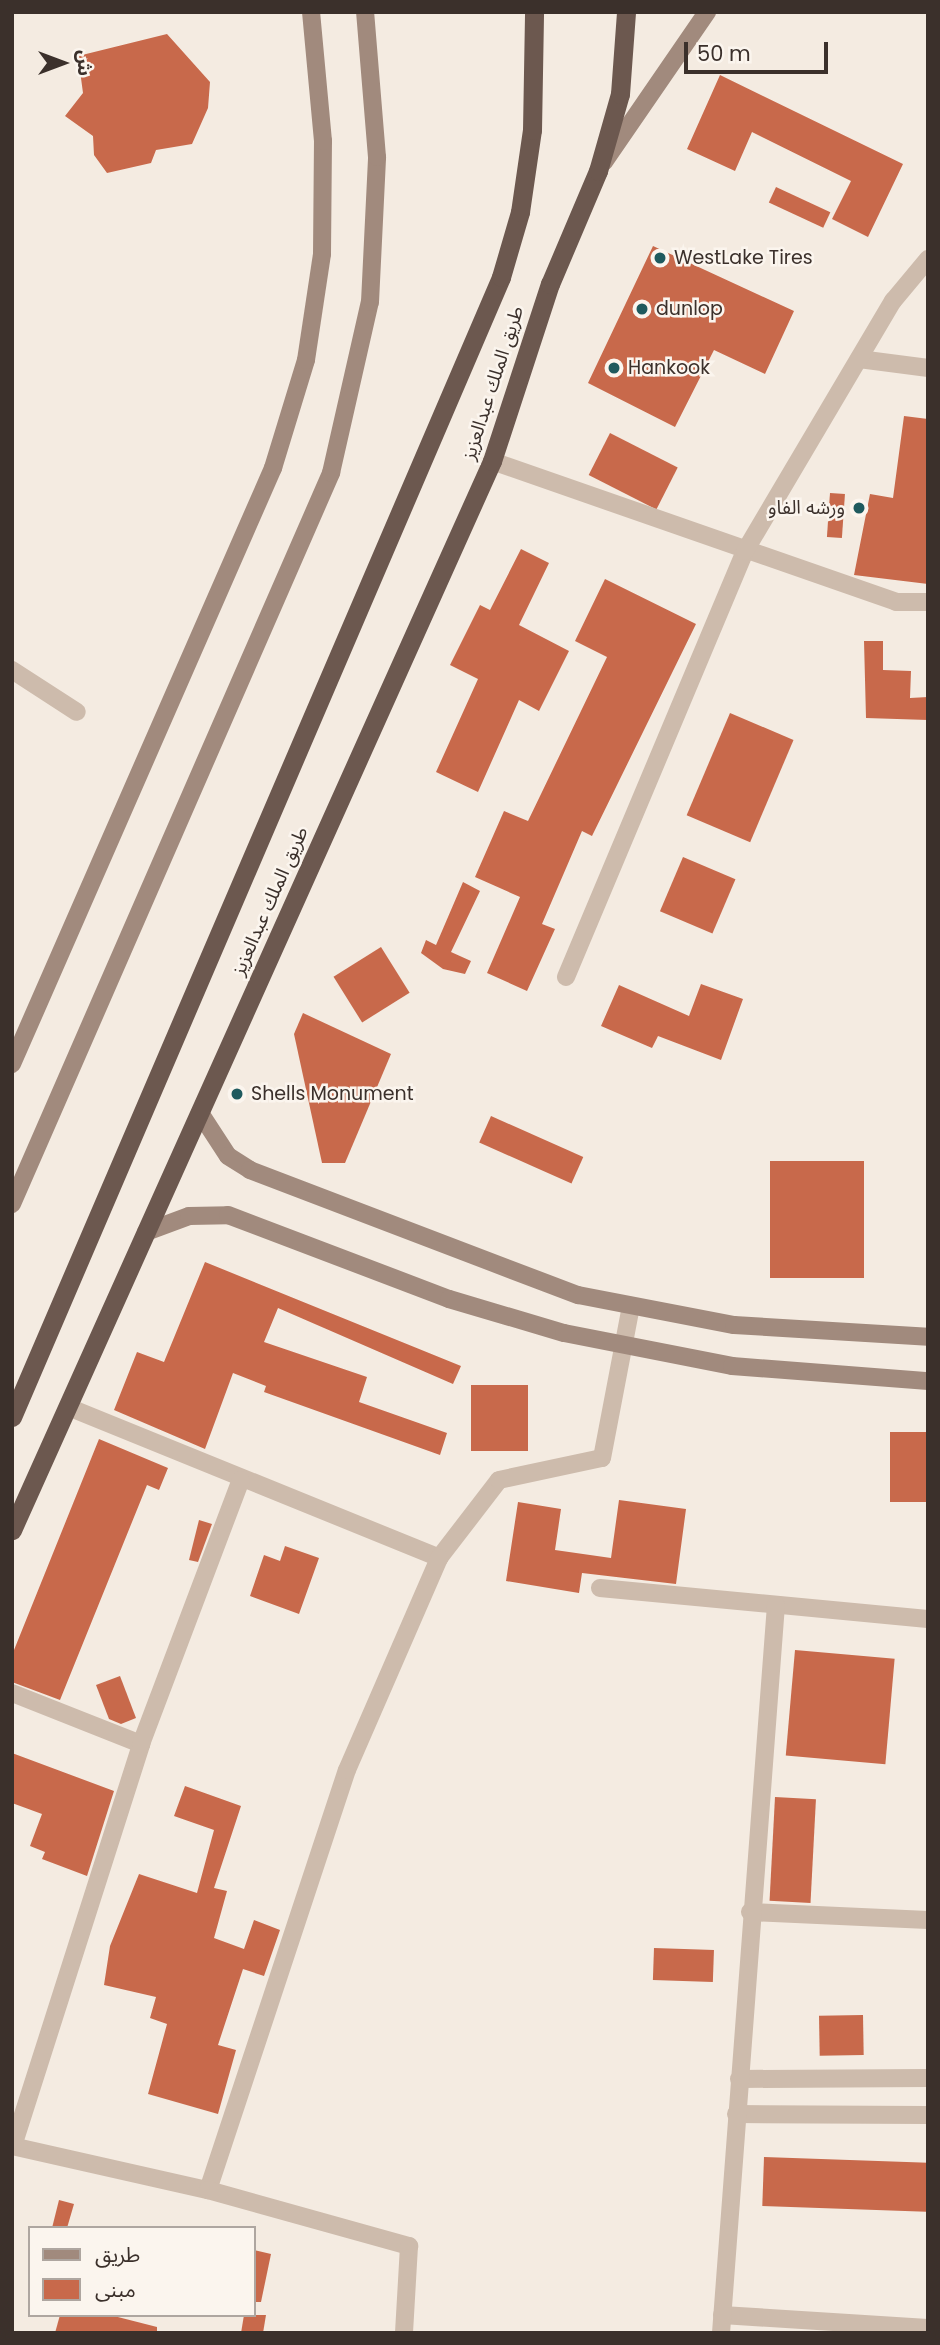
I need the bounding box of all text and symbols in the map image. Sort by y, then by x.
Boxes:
north arrow [28,28,98,98]
scale bar [688,28,832,72]
text: 50 m [697,39,751,68]
text: ش [71,50,98,76]
place label: WestLake Tires [674,247,813,269]
marker: WestLake Tires [652,250,668,266]
place label: dunlop [656,298,723,320]
marker: dunlop [634,301,650,317]
street label: طريق الملك عبدالعزيز [457,303,529,463]
place label: Hankook [628,357,710,379]
marker: Hankook [606,360,622,376]
place label: ورشه الفاو [768,497,845,519]
marker: ورشه الفاو [851,500,867,516]
street label: طريق الملك عبدالعزيز [227,823,313,979]
place label: Shells Monument [251,1083,414,1105]
marker: Shells Monument [229,1086,245,1102]
legend [28,2226,256,2317]
text: طريق [95,2240,140,2269]
text: مبنى [95,2275,136,2304]

